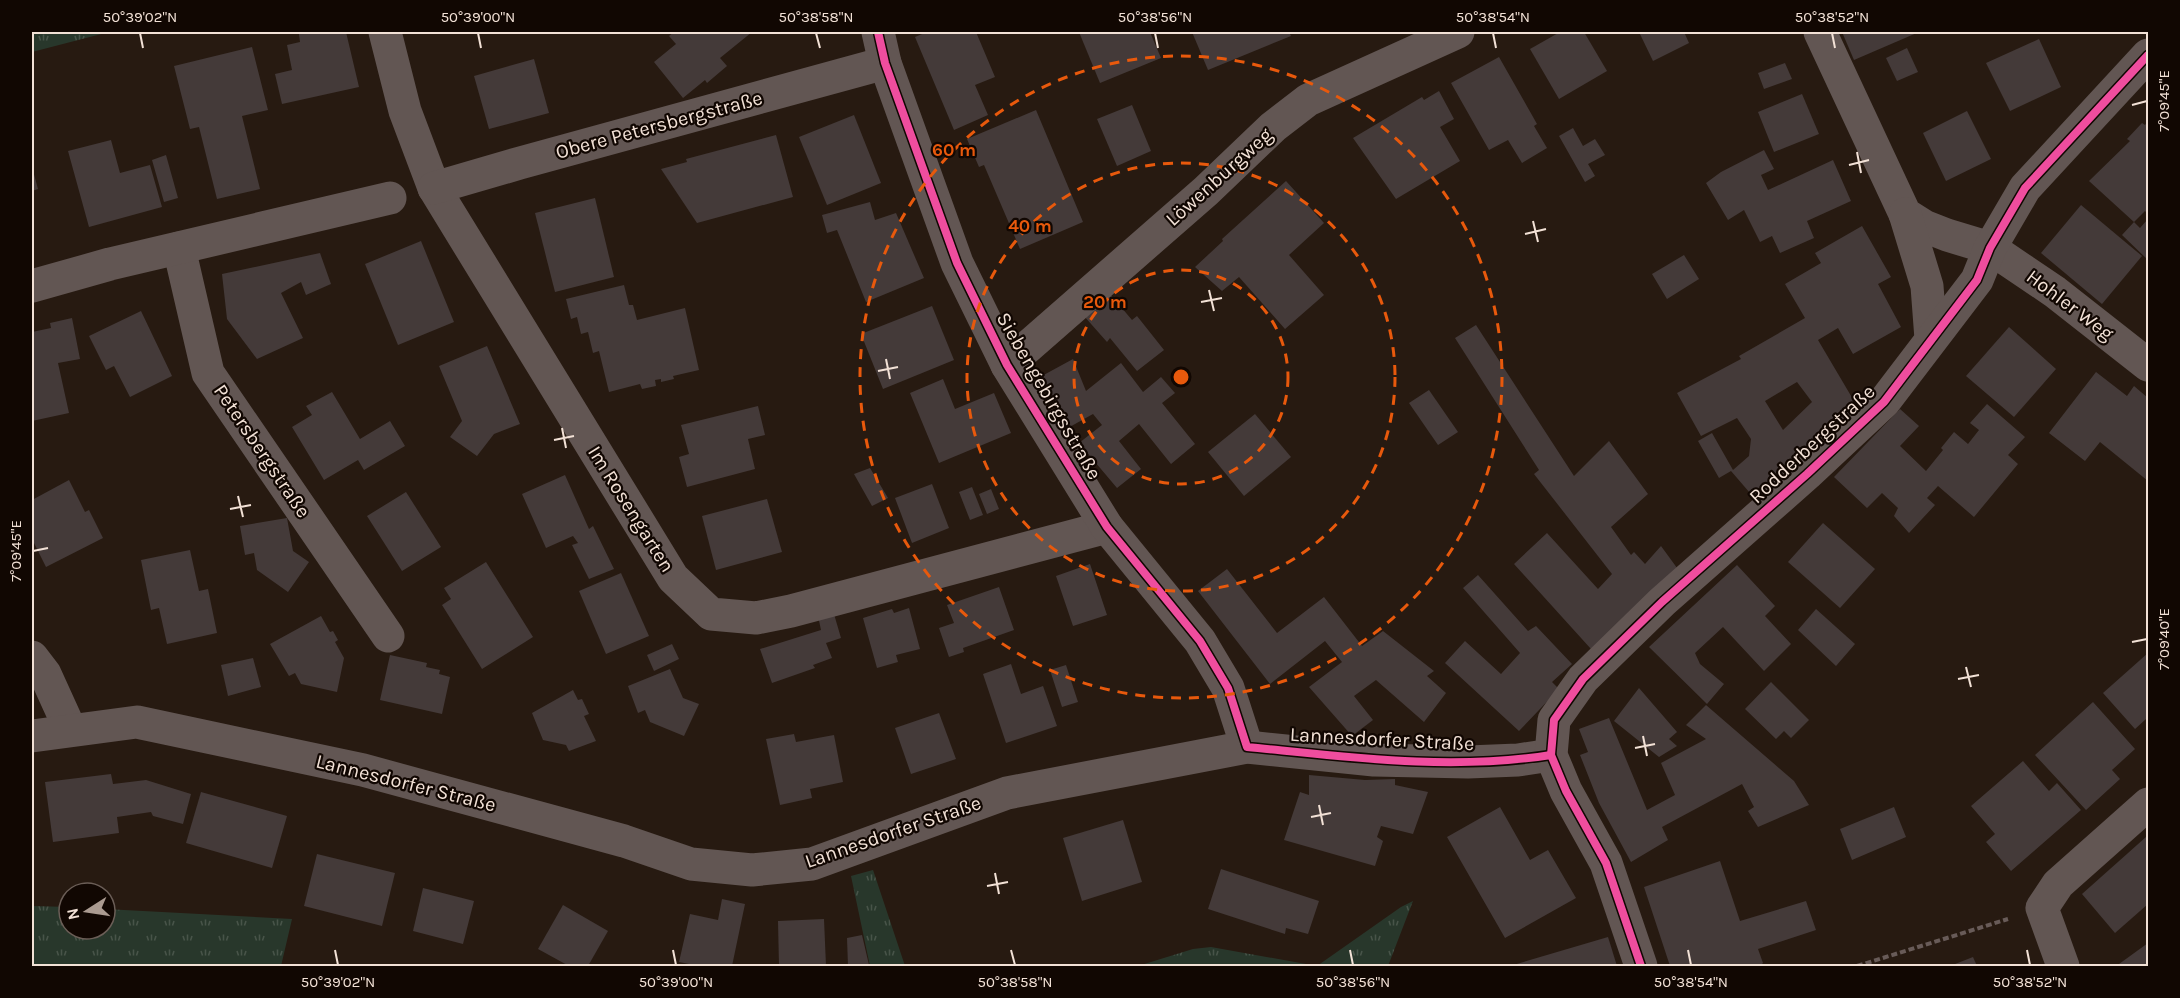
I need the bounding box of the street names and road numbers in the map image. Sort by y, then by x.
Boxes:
street label: Obere Petersbergstraße [553,86,765,164]
street label: Löwenburgweg [1161,123,1277,231]
street label: Hohler Weg [2022,265,2118,345]
street label: Siebengebirgsstraße [992,308,1106,484]
street label: Petersbergstraße [209,380,315,522]
street label: Rodderbergstraße [1744,380,1880,508]
street label: Im Rosengarten [583,442,679,576]
street label: Lannesdorfer Straße [1289,723,1475,755]
street label: Lannesdorfer Straße [314,749,498,817]
street label: Lannesdorfer Straße [802,791,984,873]

